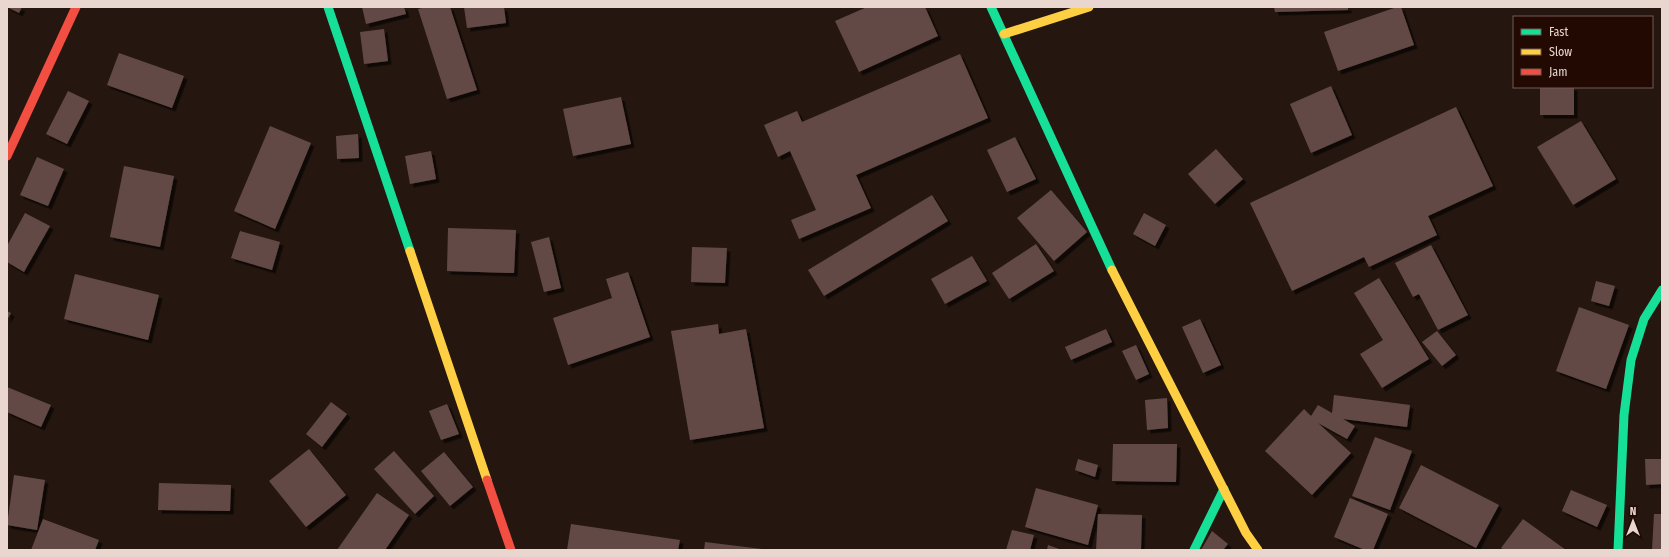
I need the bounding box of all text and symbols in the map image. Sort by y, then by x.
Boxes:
legend [1513,16,1653,88]
text: Fast [1549,25,1568,39]
text: Slow [1549,45,1572,59]
text: Jam [1549,65,1567,79]
north arrow [1613,501,1653,541]
text: N [1630,505,1636,518]

